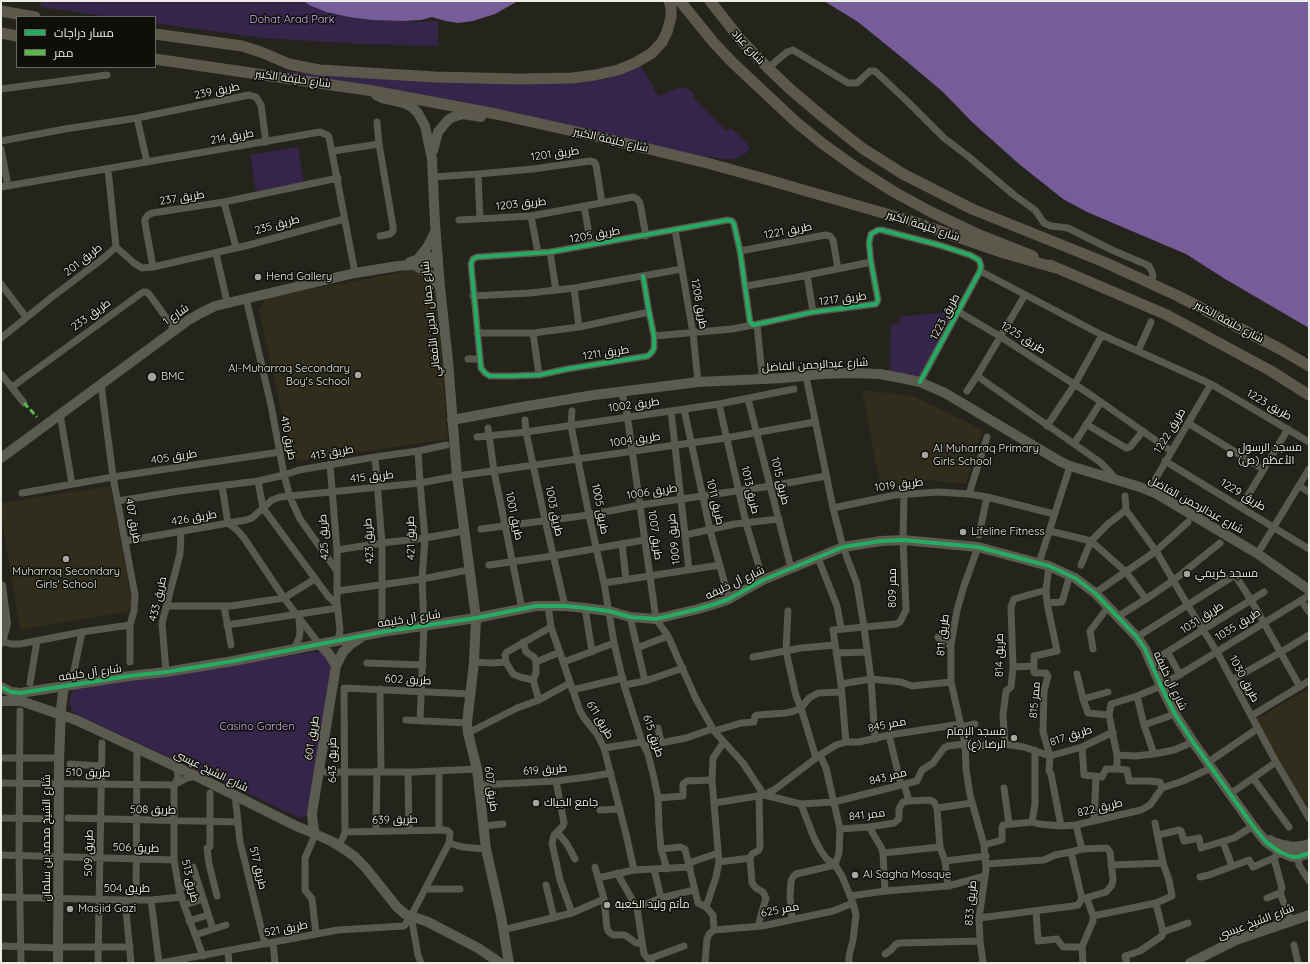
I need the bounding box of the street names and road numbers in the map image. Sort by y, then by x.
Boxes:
street label: شارع عراد [729,27,767,67]
street label: شارع خليفة الكبير [254,67,332,91]
street label: طريق 239 [193,80,241,102]
street label: شارع خليفة الكبير [572,125,650,155]
street label: طريق 214 [209,127,255,147]
street label: طريق 1201 [530,144,580,164]
street label: طريق 237 [158,188,206,208]
street label: طريق 1203 [495,195,547,213]
street label: شارع خليفة الكبير [885,208,961,244]
street label: طريق 235 [253,213,301,237]
street label: طريق 1221 [763,220,813,242]
street label: طريق 1205 [569,224,621,246]
street label: طريق 201 [61,241,105,279]
street label: شارع جمال الدين الأفغاني [418,260,444,378]
street label: طريق 1208 [688,278,710,330]
street label: طريق 1217 [818,290,868,308]
street label: طريق 1223 [927,292,963,342]
street label: طريق 233 [69,296,113,334]
street label: شارع خليفة الكبير [1192,298,1266,346]
street label: شارع 1 [161,301,191,329]
street label: طريق 1225 [998,319,1048,357]
street label: طريق 1211 [582,343,630,363]
street label: شارع عبدالرحمن الفاضل [762,356,868,374]
street label: طريق 1223 [1244,387,1294,423]
street label: طريق 1002 [608,395,660,415]
street label: طريق 1222 [1151,406,1189,456]
street label: طريق 410 [277,415,299,461]
street label: طريق 1004 [609,430,661,450]
street label: طريق 413 [309,443,355,463]
street label: طريق 405 [150,447,198,467]
street label: طريق 1015 [768,456,792,506]
street label: طريق 1013 [738,465,762,515]
street label: طريق 415 [349,468,395,486]
street label: شارع عبدالرحمن الفاضل [1146,473,1246,537]
street label: طريق 1019 [874,475,924,495]
street label: طريق 1229 [1218,476,1268,514]
street label: طريق 1011 [703,478,727,526]
street label: طريق 1006 [626,481,678,503]
street label: طريق 1005 [589,483,611,535]
street label: طريق 1003 [542,485,566,537]
street label: طريق 1001 [502,490,526,542]
street label: طريق 407 [122,497,144,545]
street label: طريق 426 [170,508,218,528]
street label: طريق 1007 [645,509,665,561]
street label: طريق 1009 [665,513,683,565]
street label: طريق 425 [316,514,332,560]
street label: طريق 421 [404,516,418,560]
street label: طريق 423 [361,518,377,564]
street label: شارع آل خليفه [703,564,767,602]
street label: ممر 809 [886,568,900,608]
street label: طريق 433 [146,575,170,623]
street label: طريق 1031 [1178,599,1226,637]
street label: طريق 1035 [1213,606,1263,644]
street label: شارع آل خليفه [377,607,441,631]
street label: طريق 811 [934,613,952,657]
street label: طريق 814 [993,633,1007,677]
street label: شارع آل خليفه [1151,649,1189,713]
street label: طريق 1030 [1226,653,1262,705]
street label: شارع آل خليفه [58,662,122,684]
street label: طريق 602 [384,672,432,688]
street label: ممر 815 [1027,681,1043,719]
street label: طريق 611 [583,699,617,741]
street label: طريق 615 [640,713,666,759]
street label: طريق 601 [302,715,322,761]
street label: ممر 845 [867,715,907,735]
street label: طريق 817 [1048,723,1094,749]
street label: طريق 643 [326,737,340,783]
street label: شارع الشيخ عيسى [172,747,250,795]
street label: طريق 619 [522,762,568,778]
street label: طريق 607 [481,765,501,813]
street label: طريق 510 [66,766,110,780]
street label: ممر 843 [868,766,908,788]
street label: شارع الشيخ محمد بن سلمان [40,774,54,902]
street label: طريق 822 [1076,796,1124,820]
street label: طريق 508 [130,803,176,817]
street label: ممر 841 [848,807,886,823]
street label: طريق 639 [372,813,418,827]
street label: طريق 509 [82,829,96,877]
street label: طريق 506 [112,841,160,855]
street label: طريق 517 [247,845,269,891]
street label: طريق 513 [179,858,201,904]
street label: طريق 833 [962,880,980,926]
street label: طريق 504 [104,882,150,896]
street label: ممر 625 [760,900,800,920]
street label: شارع الشيخ عيسى [1216,901,1296,943]
street label: طريق 521 [263,918,309,940]

